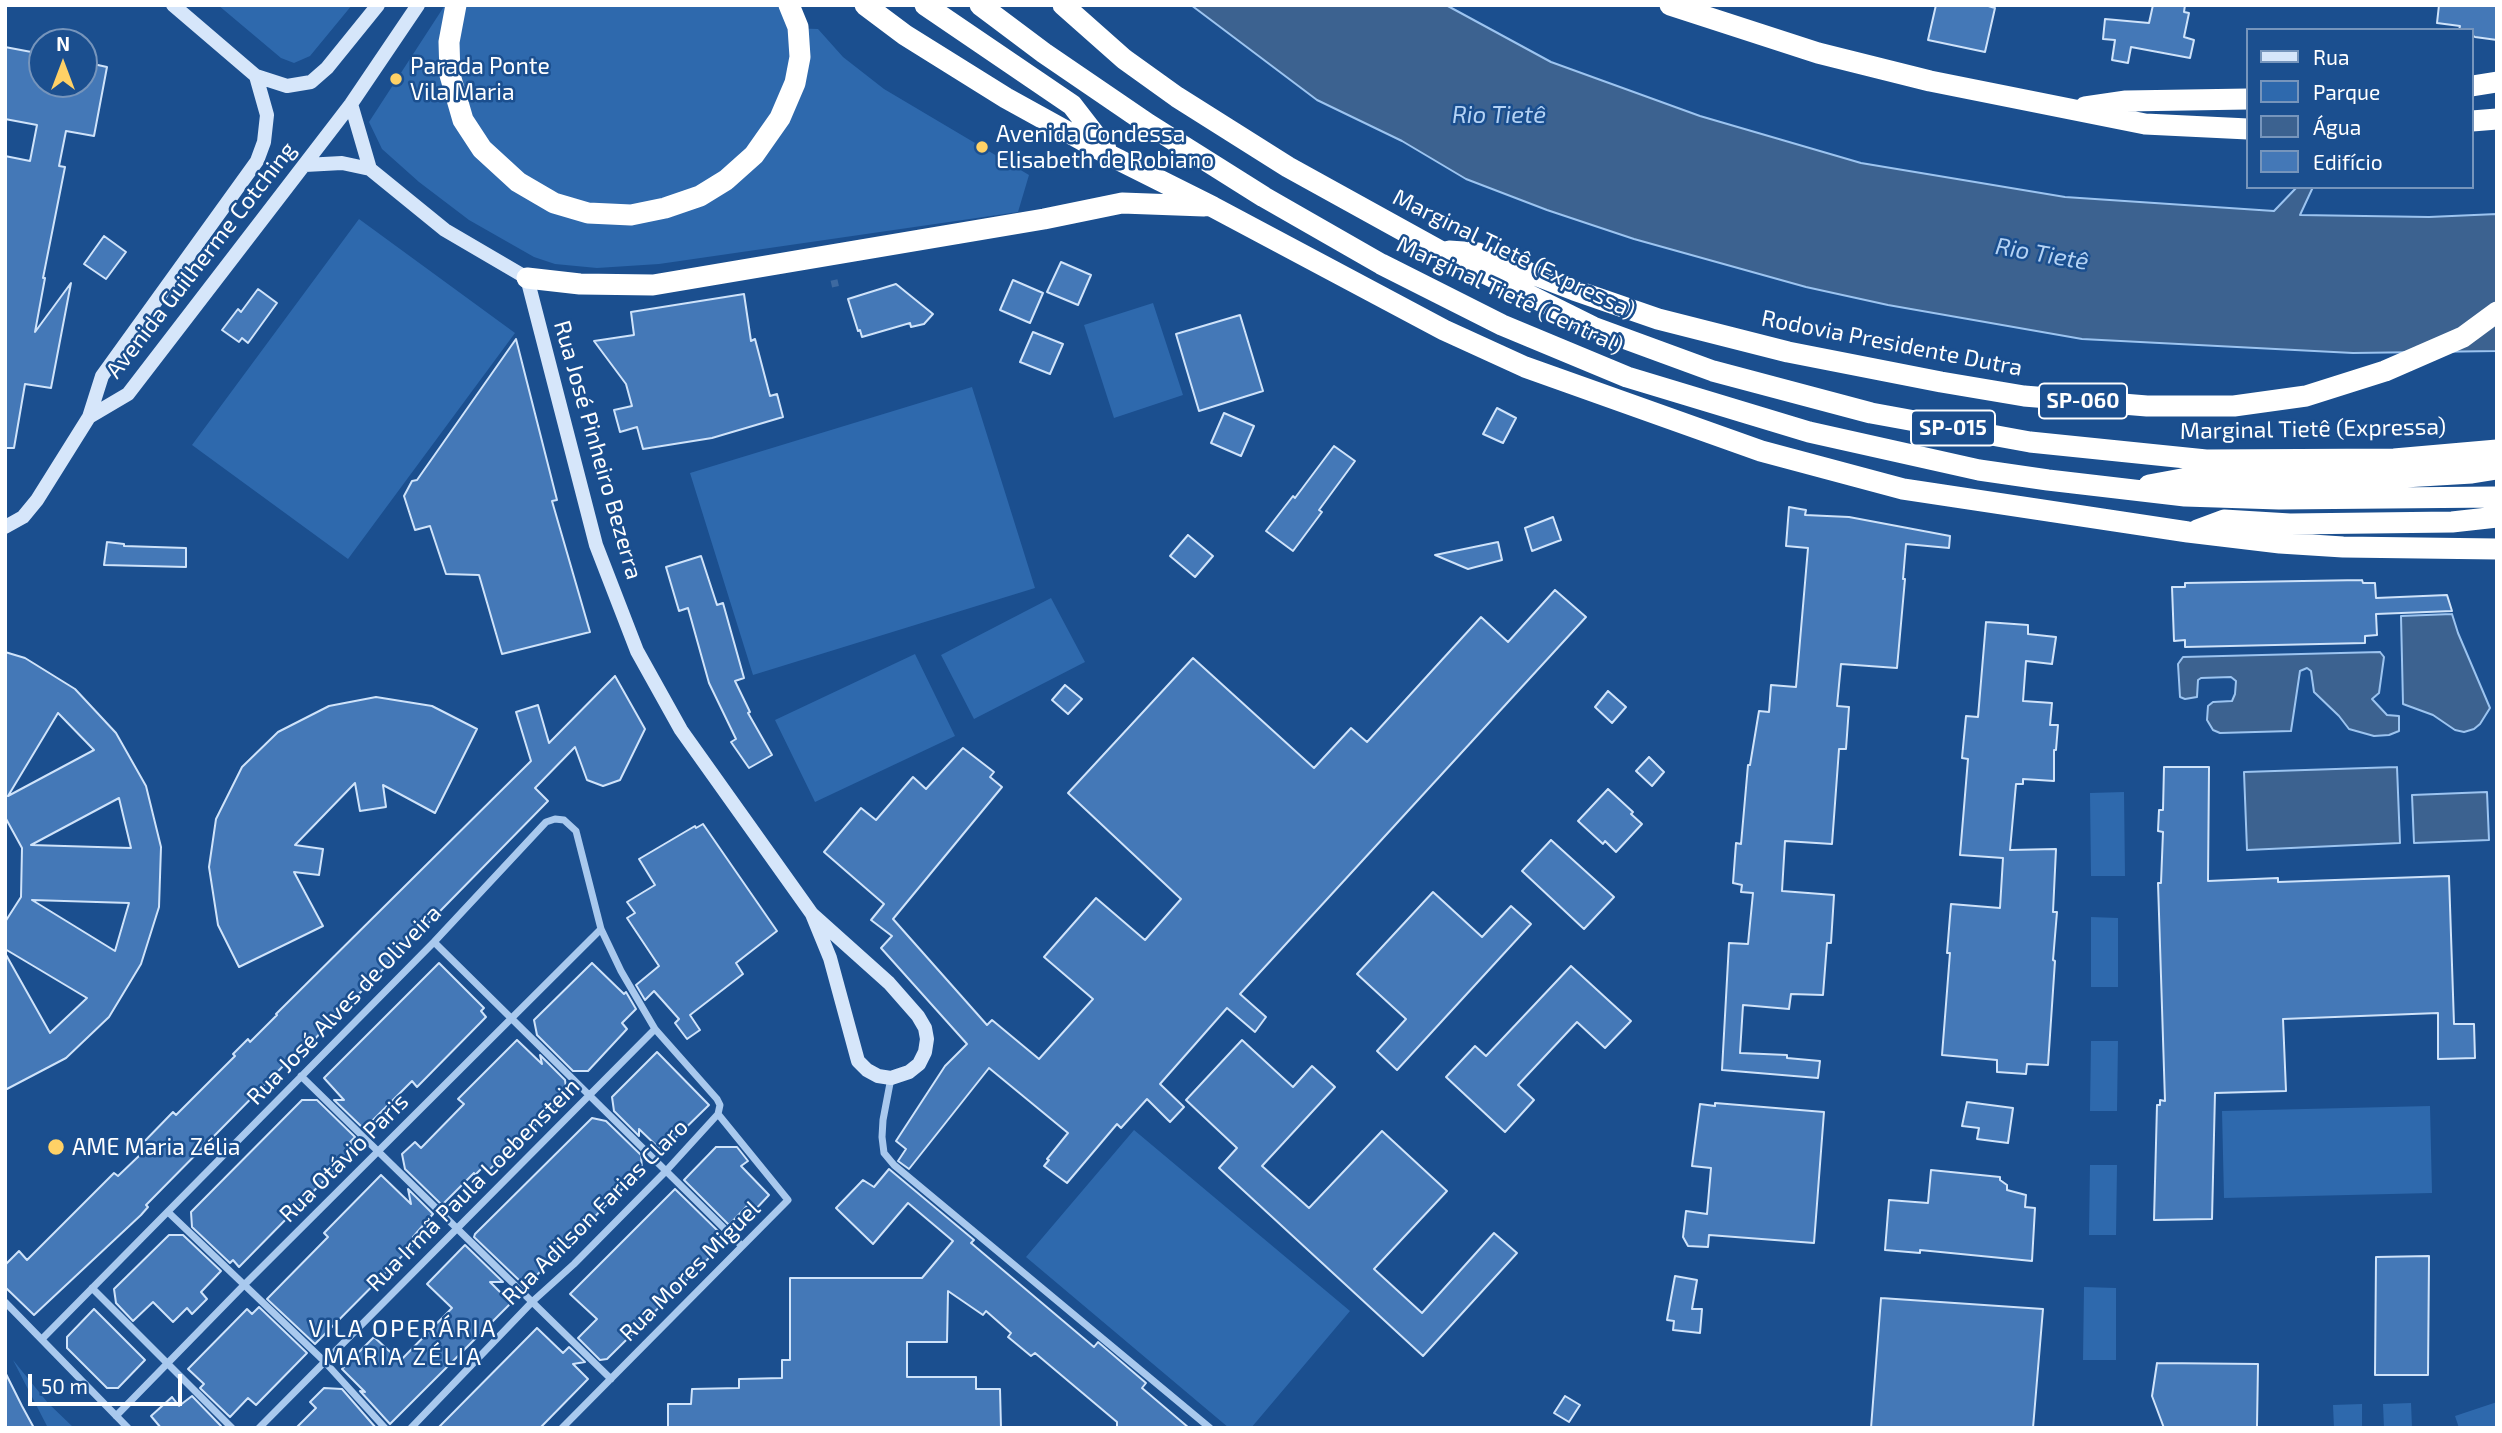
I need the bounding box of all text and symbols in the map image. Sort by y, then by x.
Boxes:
north arrow [28,28,98,98]
legend [2246,28,2474,189]
text: N [56,32,70,55]
text: Rua [2313,44,2349,69]
place label: Parada Ponte Vila Maria [410,52,550,106]
marker: Parada Ponte Vila Maria [388,71,404,87]
text: Parque [2313,79,2380,104]
water label: Rio Tietê [1452,101,1546,129]
text: Água [2313,114,2361,139]
place label: Avenida Condessa Elisabeth de Robiano [996,120,1214,174]
street label: Avenida Guilherme Cotching [100,136,302,384]
marker: Avenida Condessa Elisabeth de Robiano [974,139,990,155]
text: Edifício [2313,149,2383,174]
street label: Marginal Tietê (Expressa) [1388,183,1640,325]
street label: Marginal Tietê (Central) [1392,230,1628,360]
water label: Rio Tietê [1993,232,2091,276]
street label: Rodovia Presidente Dutra [1759,304,2025,382]
street label: Rua José Pinheiro Bezerra [548,317,648,583]
road number: SP-060 [2039,384,2127,418]
road number: SP-015 [1911,410,1995,446]
street label: Marginal Tietê (Expressa) [2180,413,2446,445]
street label: Rua José Alves de Oliveira [241,899,447,1111]
street label: Rua Irmã Paula Loebenstein [361,1073,585,1297]
street label: Rua Otávio Paris [274,1088,414,1228]
street label: Rua Adilson Farias Claro [496,1113,694,1311]
place label: AME Maria Zélia [72,1133,240,1161]
marker: AME Maria Zélia [46,1137,66,1157]
street label: Rua Mores Miguel [614,1195,766,1347]
district label: VILA OPERÁRIA MARIA ZÉLIA [310,1315,496,1371]
scale bar [32,1360,186,1404]
text: 50 m [41,1373,88,1398]

